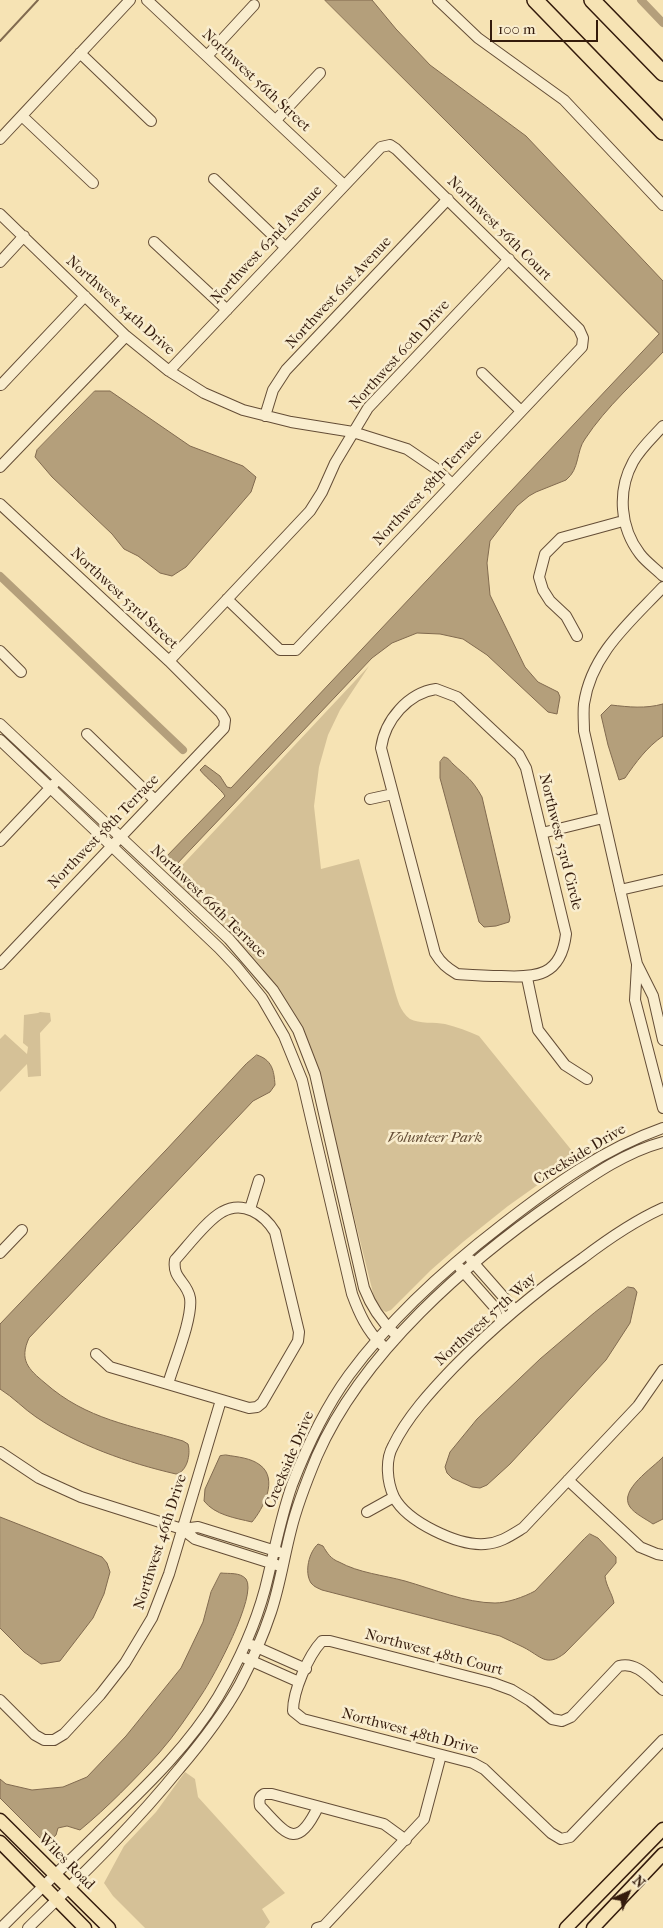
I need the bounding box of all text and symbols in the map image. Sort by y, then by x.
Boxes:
scale bar [493,10,600,42]
text: 100 m [498,20,536,38]
street label: Northwest 56th Street [198,26,314,136]
street label: Northwest 56th Court [443,173,555,285]
street label: Northwest 62nd Avenue [207,182,327,308]
street label: Northwest 61st Avenue [282,233,396,353]
street label: Northwest 54th Drive [62,253,178,359]
street label: Northwest 60th Drive [346,297,454,413]
street label: Northwest 58th Terrace [370,426,486,550]
street label: Northwest 53rd Street [66,544,182,654]
street label: Northwest 58th Terrace [45,771,163,893]
street label: Northwest 53rd Circle [534,772,586,912]
street label: Northwest 66th Terrace [146,842,270,962]
street label: Creekside Drive [531,1120,629,1190]
park label: Volunteer Park [388,1129,482,1147]
street label: Northwest 57th Way [432,1270,540,1370]
street label: Creekside Drive [261,1409,319,1511]
street label: Northwest 46th Drive [131,1472,191,1612]
street label: Northwest 48th Court [363,1626,505,1680]
street label: Northwest 48th Drive [340,1705,480,1759]
street label: Wiles Road [34,1830,98,1894]
north arrow [603,1868,653,1918]
text: N [629,1872,648,1892]

